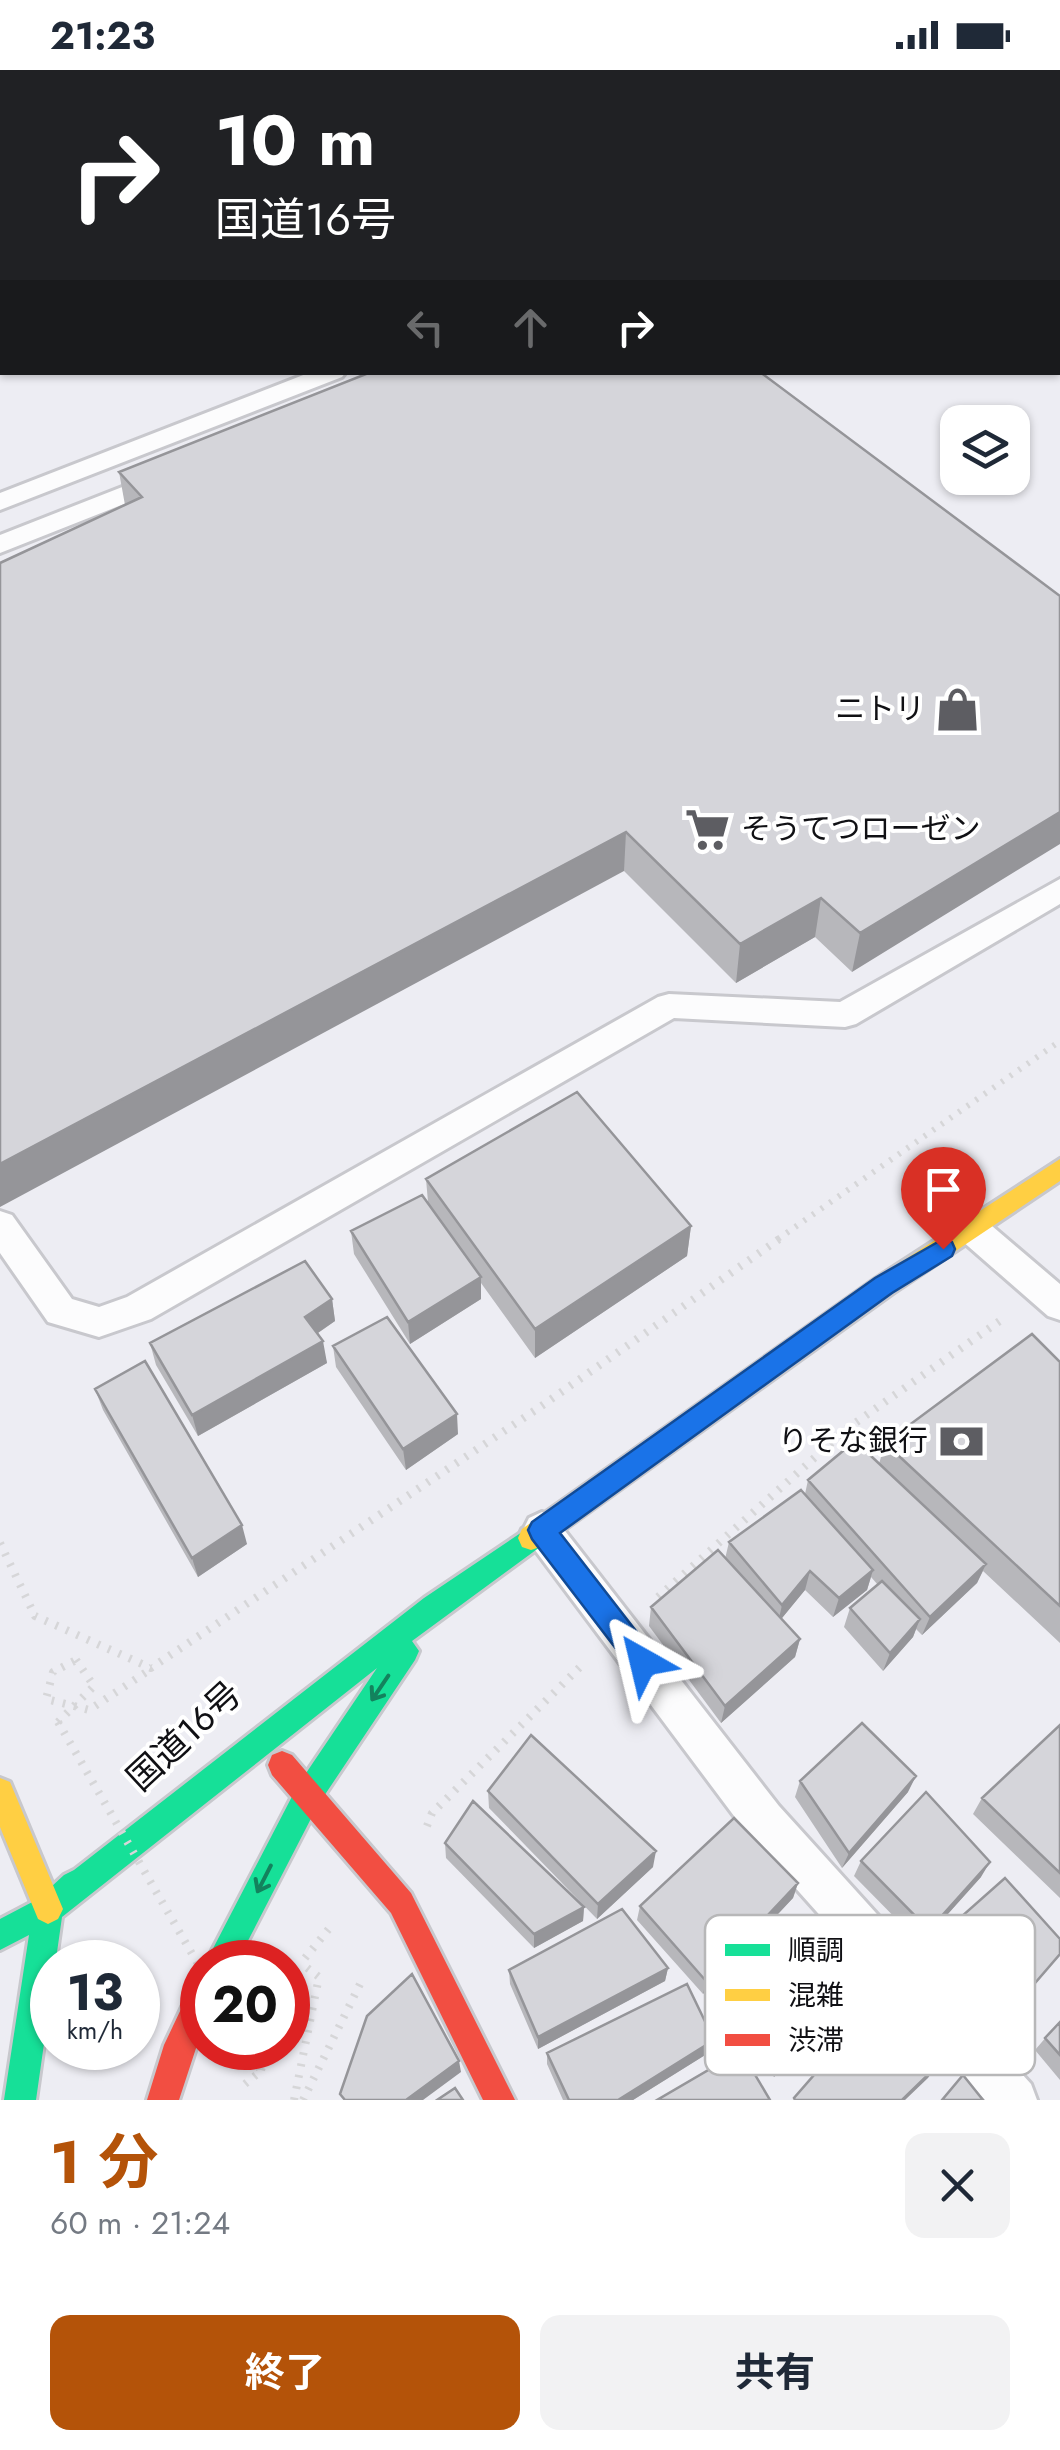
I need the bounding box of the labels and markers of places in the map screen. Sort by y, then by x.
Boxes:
shop icon: ニトリ [934,685,982,733]
place label: ニトリ [835,687,925,730]
supermarket icon: そうてつローゼン [684,805,732,853]
place label: そうてつローゼン [741,807,980,850]
pin [901,1147,986,1250]
bank icon: りそな銀行 [937,1417,985,1465]
place label: りそな銀行 [778,1419,928,1462]

